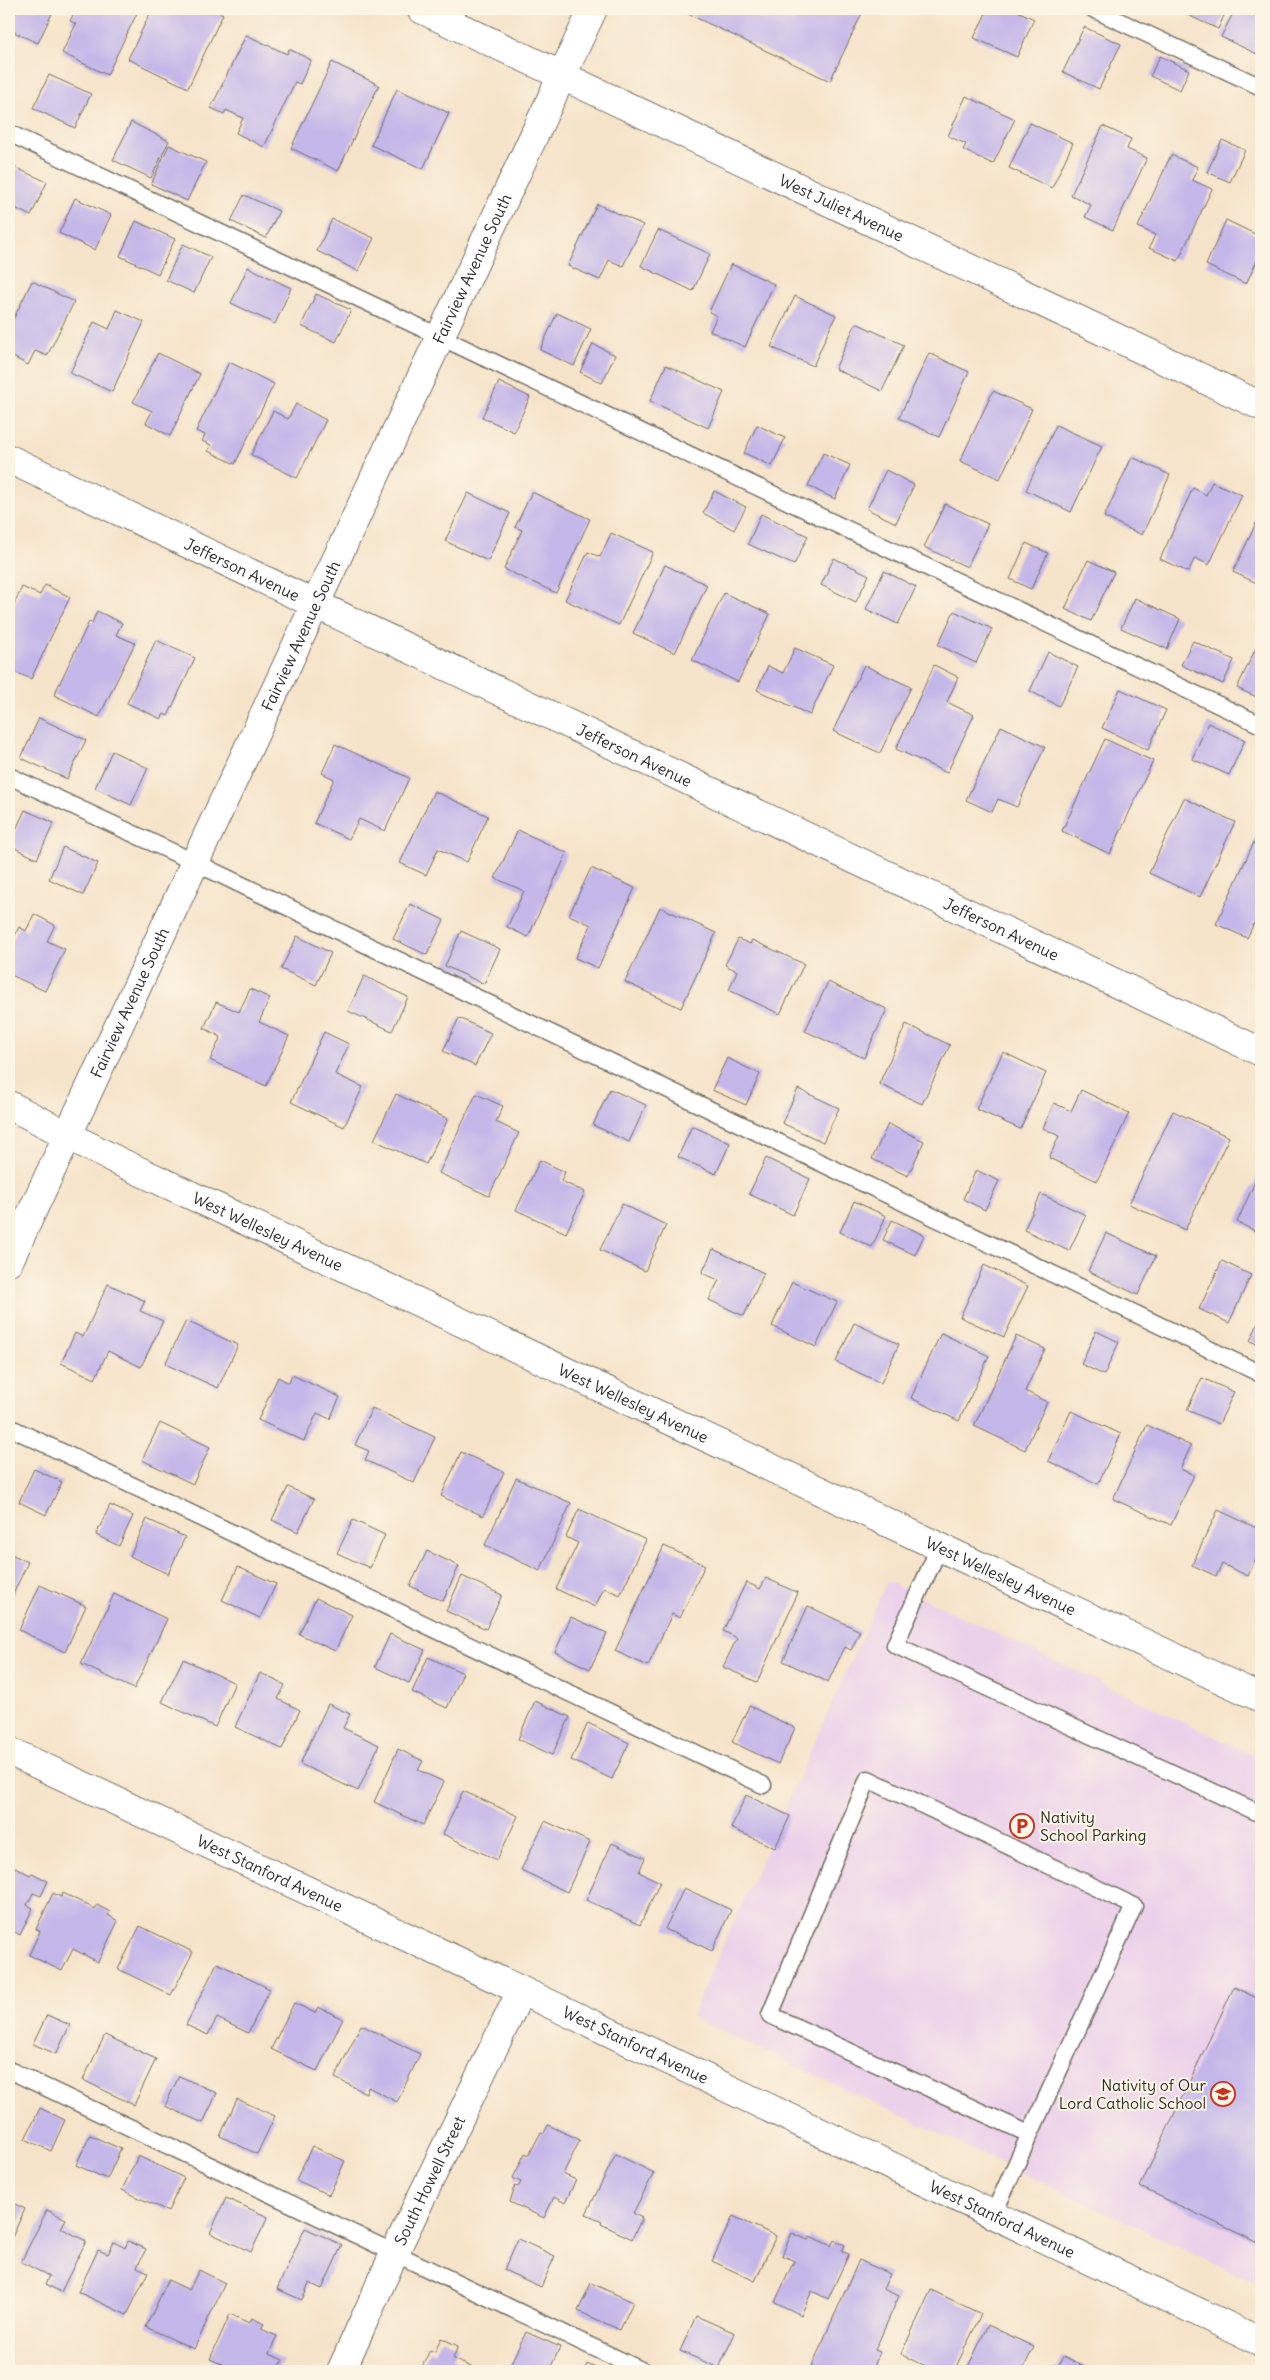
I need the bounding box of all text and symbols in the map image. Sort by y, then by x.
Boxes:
street label: West Juliet Avenue [776,170,907,246]
street label: Fairview Avenue South [428,190,515,347]
street label: Jefferson Avenue [181,534,303,605]
street label: Fairview Avenue South [257,557,344,714]
street label: Jefferson Avenue [574,719,695,791]
street label: Jefferson Avenue [941,893,1062,965]
street label: Fairview Avenue South [86,924,173,1081]
street label: West Wellesley Avenue [189,1188,346,1275]
street label: West Wellesley Avenue [555,1359,712,1447]
street label: West Wellesley Avenue [923,1532,1079,1620]
place label: Nativity School Parking [1040,1807,1146,1845]
parking icon: Nativity School Parking [1009,1813,1035,1839]
street label: West Stanford Avenue [194,1830,346,1916]
street label: West Stanford Avenue [560,2001,712,2088]
place label: Nativity of Our Lord Catholic School [1059,2075,1206,2113]
school or university icon: Nativity of Our Lord Catholic School [1210,2081,1236,2107]
street label: South Howell Street [390,2112,469,2248]
street label: West Stanford Avenue [926,2176,1078,2262]

